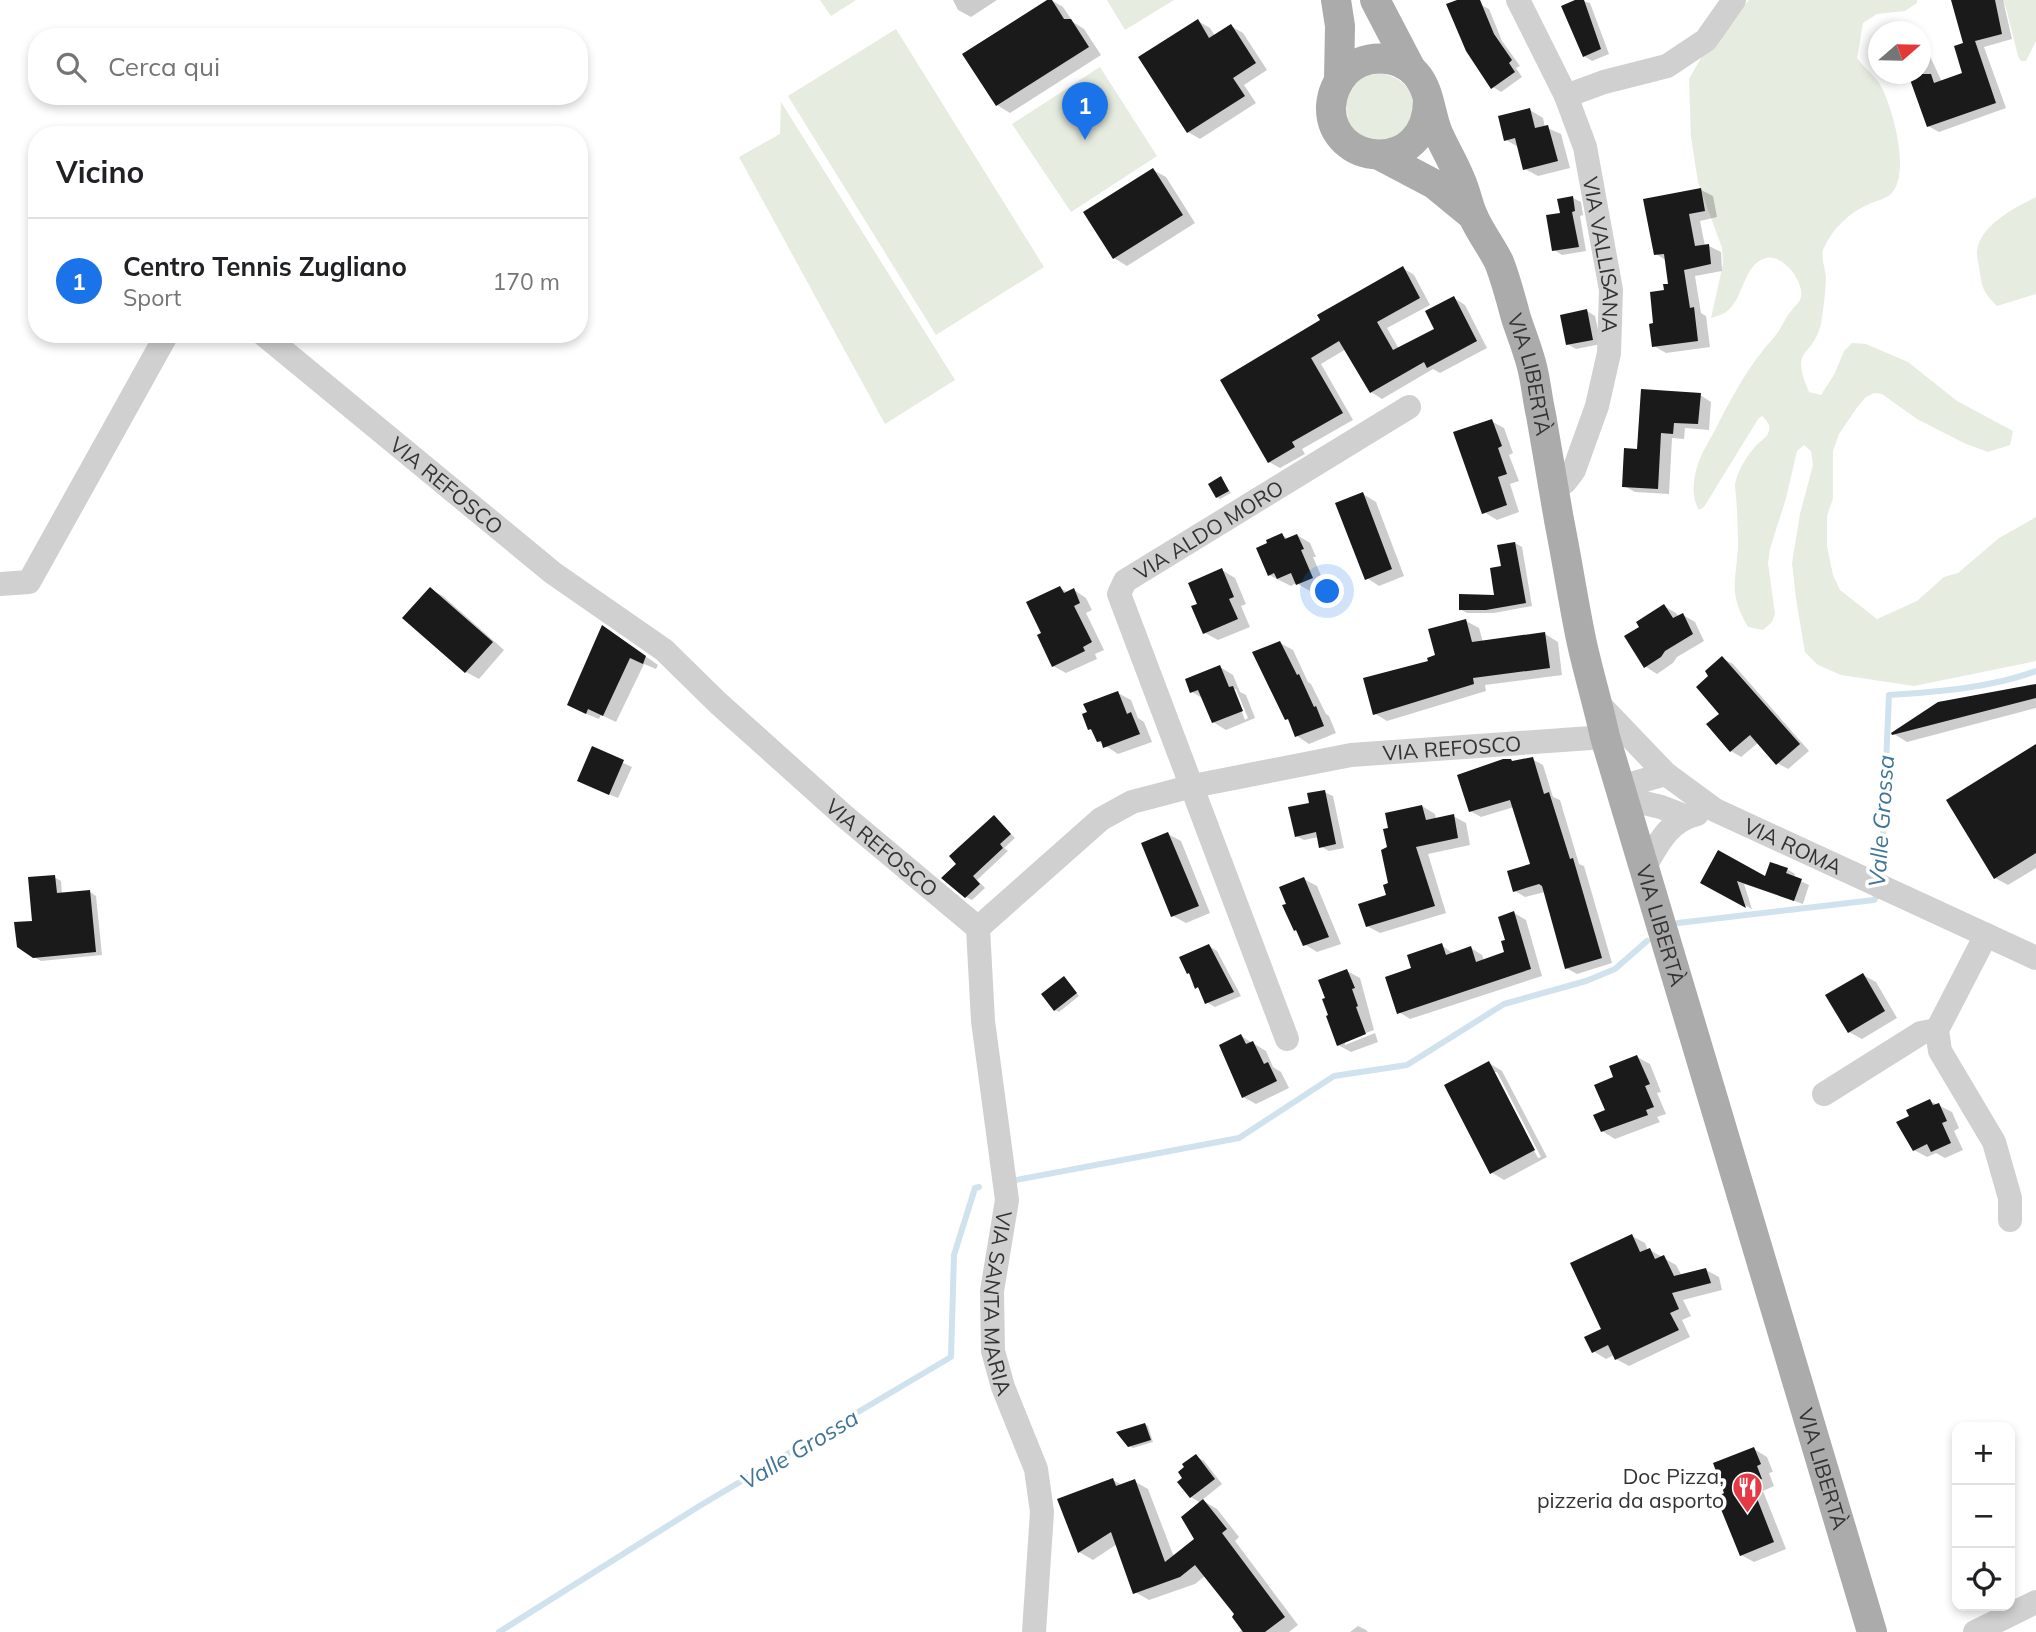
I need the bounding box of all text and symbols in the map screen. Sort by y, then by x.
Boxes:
north arrow [1868,21,1931,84]
search box [28,28,588,105]
icon: search [52,48,90,86]
text: Cerca qui [108,50,220,83]
pin: 1 [1062,82,1108,140]
text: Vicino [56,153,144,191]
street label: VIA VALLISANA [1578,174,1624,334]
text: Centro Tennis Zugliano [123,250,407,283]
text: 1 [72,267,86,296]
text: 170 m [492,267,560,296]
text: Sport [123,283,181,312]
street label: VIA LIBERTÀ [1502,310,1557,438]
street label: VIA REFOSCO [385,431,509,540]
street label: VIA ALDO MORO [1129,474,1288,585]
your location [1310,574,1344,608]
street label: VIA REFOSCO [1382,730,1522,766]
water label: Valle Grossa [1862,754,1900,888]
street label: VIA REFOSCO [820,793,943,902]
street label: VIA ROMA [1740,812,1847,880]
street label: VIA LIBERTÀ [1631,862,1692,990]
street label: VIA SANTA MARIA [978,1209,1018,1400]
water label: Valle Grossa [735,1402,864,1496]
street label: VIA LIBERTÀ [1793,1405,1854,1533]
map controls [1952,1422,2015,1611]
button: + [1952,1422,2015,1485]
place label: Doc Pizza, pizzeria da asporto [1537,1463,1724,1513]
restaurant icon: Doc Pizza, pizzeria da asporto [1730,1471,1764,1515]
button: − [1952,1485,2015,1548]
button: locate [1952,1548,2015,1611]

